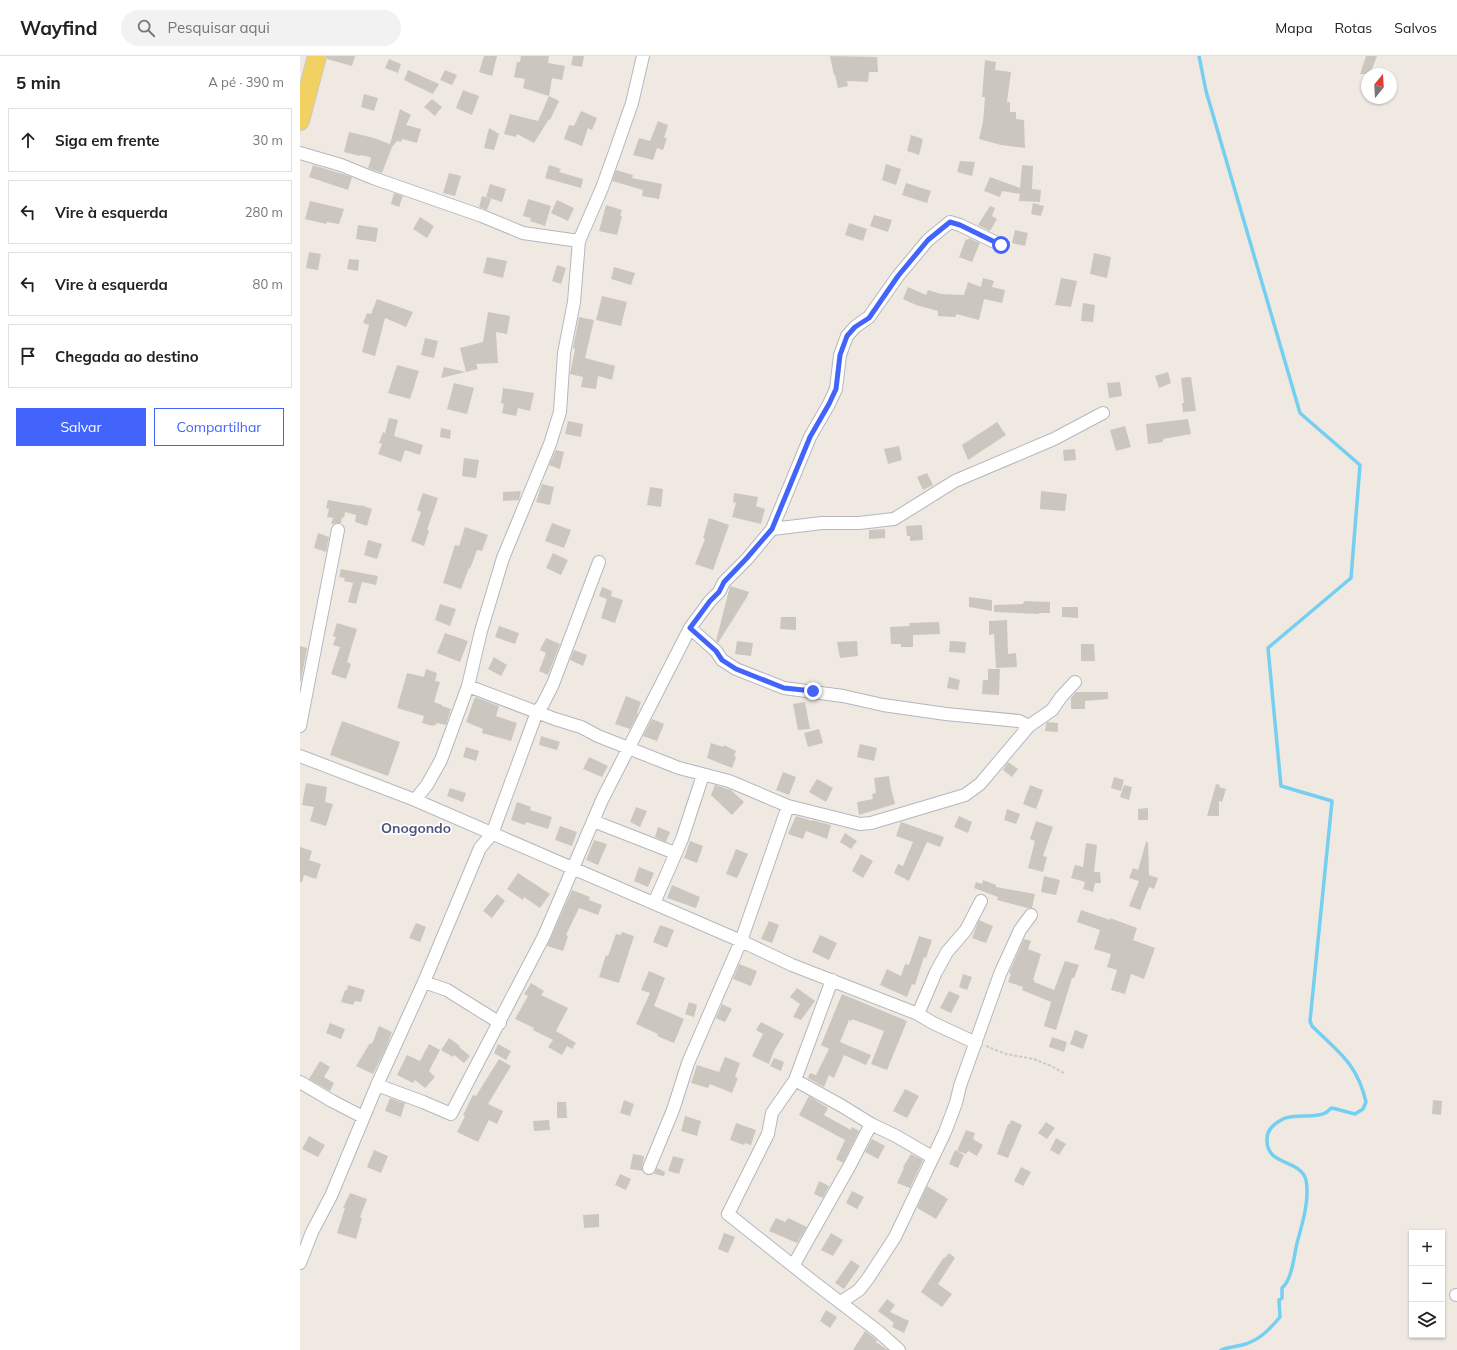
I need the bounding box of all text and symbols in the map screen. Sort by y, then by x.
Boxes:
search box [121,10,401,46]
text: Wayfind [20,16,97,40]
icon: search [135,17,157,39]
text: Pesquisar aqui [167,18,270,37]
text: Mapa [1275,19,1313,37]
text: Rotas [1335,19,1372,37]
text: Salvos [1394,19,1437,37]
north arrow [1361,68,1397,104]
text: 5 min [16,72,61,93]
text: A pé · 390 m [208,74,284,90]
icon: ahead [17,129,39,151]
text: Siga em frente [55,131,160,150]
text: 30 m [253,132,283,148]
icon: left [17,201,39,223]
text: Vire à esquerda [55,203,168,222]
text: 280 m [245,204,283,220]
route start [992,236,1010,254]
icon: left [17,273,39,295]
text: Vire à esquerda [55,275,168,294]
text: 80 m [253,276,283,292]
icon: arrive [17,345,39,367]
text: Chegada ao destino [55,347,199,366]
button: Salvar [16,408,146,446]
button: Compartilhar [154,408,284,446]
route end [804,682,822,700]
district label: Onogondo [381,819,451,837]
map controls [1409,1230,1445,1338]
button: + [1409,1230,1445,1266]
button: − [1409,1266,1445,1302]
button: layers [1409,1302,1445,1338]

